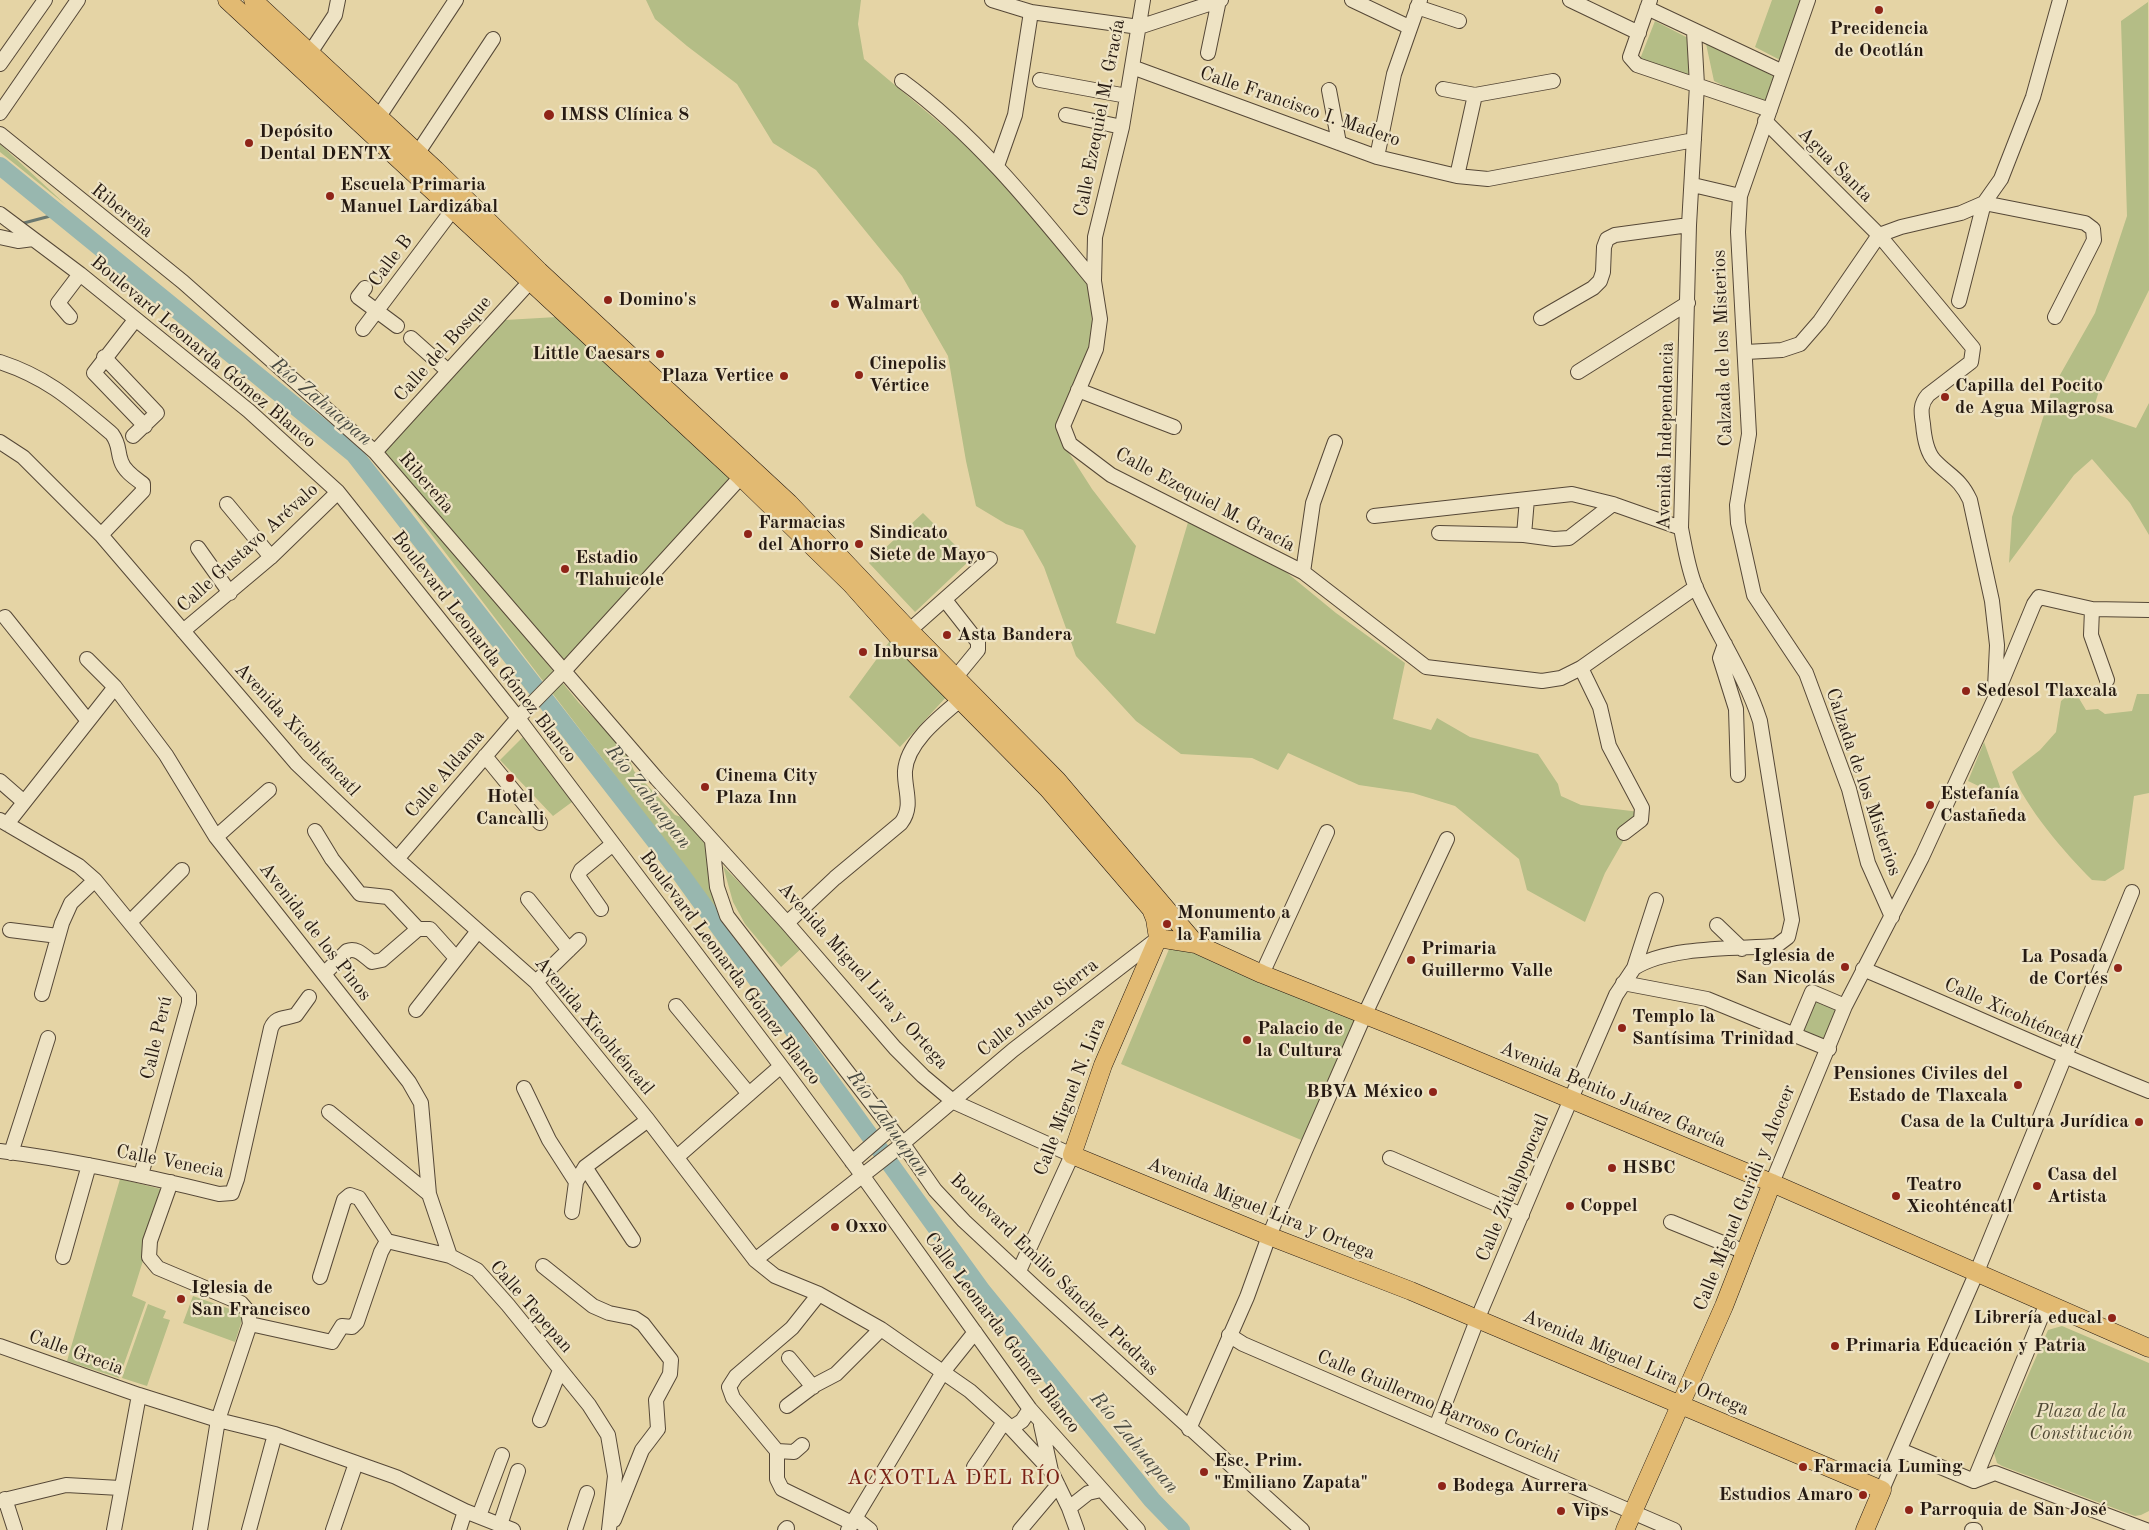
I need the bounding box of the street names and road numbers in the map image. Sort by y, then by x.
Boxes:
street label: Calle Ezequiel M. Gracía [1070,17,1130,219]
street label: Calle Francisco I. Madero [1197,62,1403,152]
street label: Agua Santa [1793,123,1877,207]
street label: Ribereña [86,179,158,243]
street label: Calle B [364,230,418,292]
street label: Calzada de los Misterios [1708,249,1738,447]
street label: Boulevard Leonarda Gómez Blanco [86,251,320,453]
street label: Calle del Bosque [389,291,497,407]
street label: Avenida Independencia [1653,342,1679,530]
street label: Calle Ezequiel M. Gracía [1111,443,1299,557]
street label: Ribereña [393,448,459,518]
street label: Calle Gustavo Arévalo [173,479,323,617]
street label: Boulevard Leonarda Gómez Blanco [386,527,582,767]
street label: Avenida Xicohténcatl [229,659,365,801]
street label: Calzada de los Misterios [1820,685,1906,879]
street label: Calle Aldama [400,725,490,823]
street label: Boulevard Leonarda Gómez Blanco [634,846,826,1090]
street label: Avenida de los Pinos [254,858,376,1006]
street label: Avenida Miguel Lira y Ortega [773,878,953,1074]
street label: Avenida Xicohténcatl [529,952,659,1100]
street label: Calle Justo Sierra [973,954,1103,1062]
street label: Calle Xicohténcatl [1940,973,2086,1055]
street label: Calle Perú [136,994,178,1082]
street label: Calle Miguel N. Lira [1029,1015,1111,1179]
street label: Avenida Benito Juárez García [1496,1037,1730,1153]
street label: Calle Miguel Guridi y Alcocer [1689,1082,1801,1314]
street label: Calle Zitlalpopocatl [1472,1111,1554,1265]
street label: Calle Venecia [114,1140,226,1184]
street label: Avenida Miguel Lira y Ortega [1144,1153,1378,1265]
street label: Boulevard Emilio Sánchez Piedras [945,1169,1163,1381]
street label: Calle Leonarda Gómez Blanco [919,1228,1085,1438]
street label: Calle Tepepan [485,1256,577,1358]
street label: Avenida Miguel Lira y Ortega [1519,1305,1753,1421]
street label: Calle Grecia [25,1325,127,1381]
street label: Calle Guillermo Barroso Corichi [1313,1345,1563,1469]

